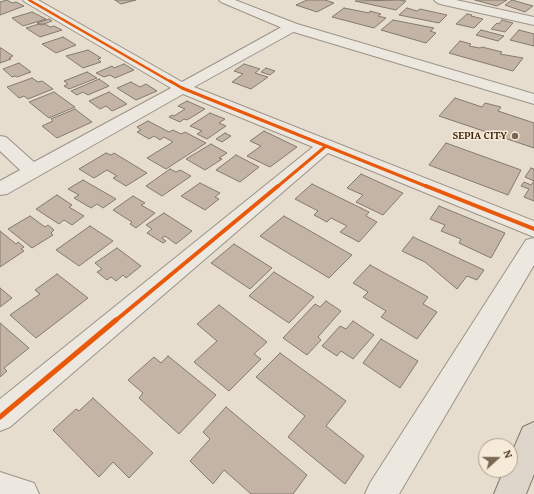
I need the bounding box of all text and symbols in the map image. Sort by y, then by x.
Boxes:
place label: SEPIA CITY [453,129,507,143]
marker: SEPIA CITY [510,131,520,141]
north arrow [478,438,518,478]
text: N [499,448,517,460]

